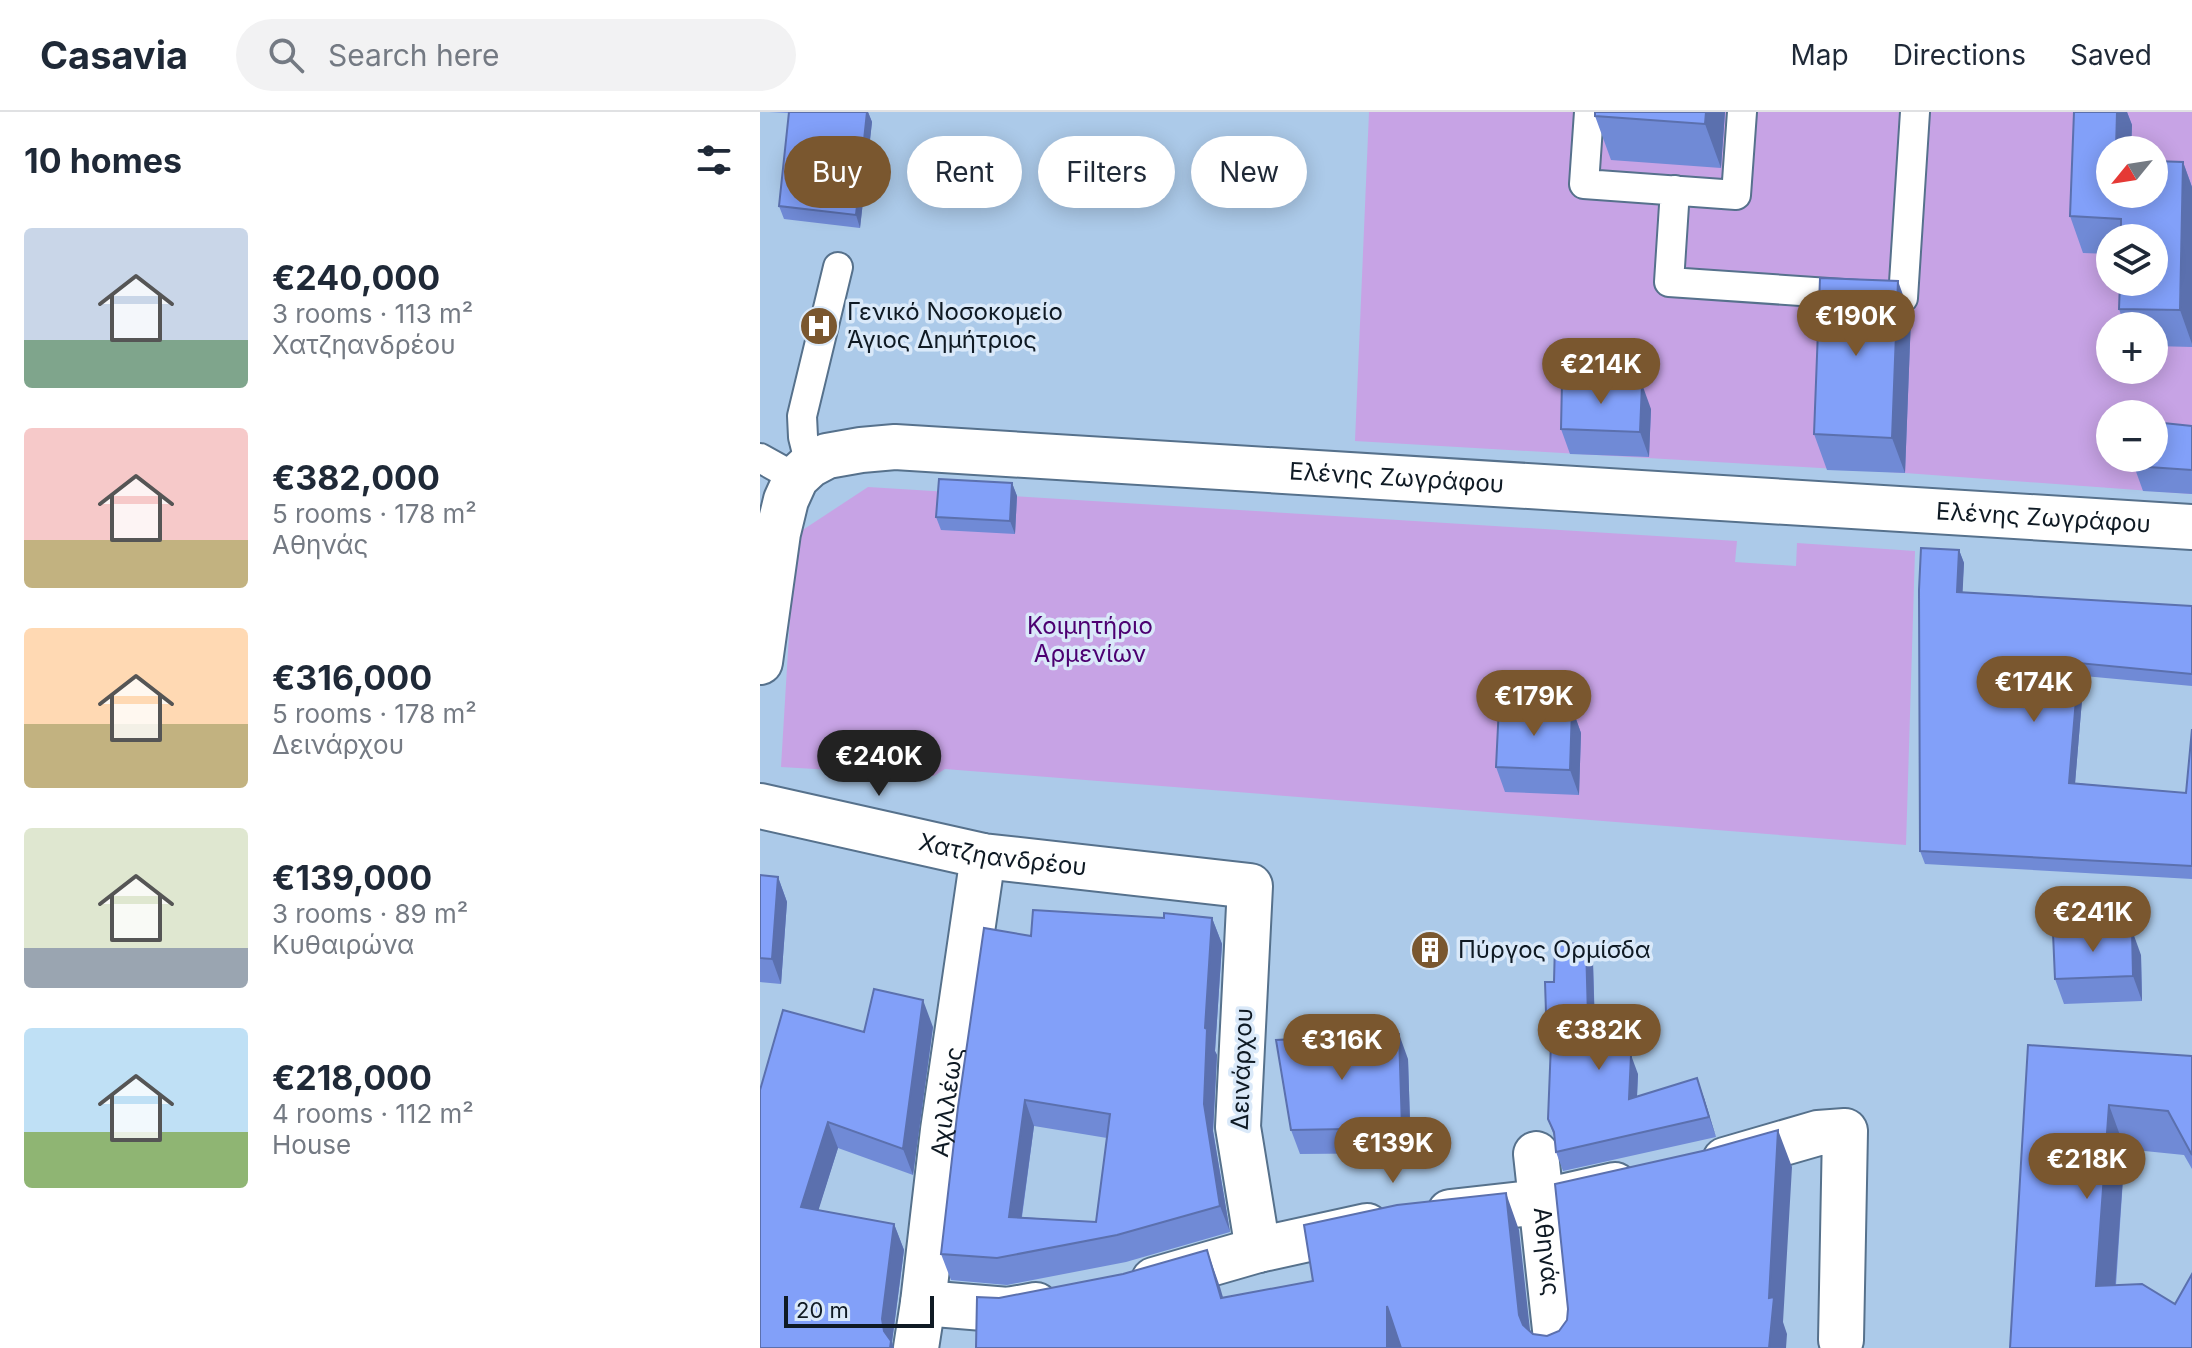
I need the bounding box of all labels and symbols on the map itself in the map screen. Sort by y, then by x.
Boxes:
north arrow [2096,136,2168,208]
pin: €190K [1800,290,1912,358]
place label: Γενικό Νοσοκομείο Άγιος Δημήτριος [847,297,1063,354]
hospital icon: Γενικό Νοσοκομείο Άγιος Δημήτριος [798,305,840,347]
pin: €214K [1545,338,1657,406]
street label: Ελένης Ζωγράφου [1288,456,1505,499]
street label: Ελένης Ζωγράφου [1935,496,2152,538]
park label: Κοιμητήριο Αρμενίων [1027,611,1153,668]
pin: €174K [1978,656,2090,724]
pin: €179K [1478,670,1590,738]
pin: €240K [823,730,935,798]
street label: Χατζηανδρέου [916,827,1088,882]
pin: €241K [2037,886,2149,954]
building icon: Πύργος Ορμίσδα [1409,929,1451,971]
place label: Πύργος Ορμίσδα [1458,935,1651,964]
pin: €382K [1543,1004,1655,1072]
street label: Δεινάρχου [1225,1008,1258,1130]
pin: €316K [1286,1014,1398,1082]
street label: Αχιλλέως [925,1045,969,1159]
pin: €139K [1337,1117,1449,1185]
pin: €218K [2031,1133,2143,1201]
street label: Αθηνάς [1528,1206,1566,1297]
scale bar [784,1292,934,1328]

